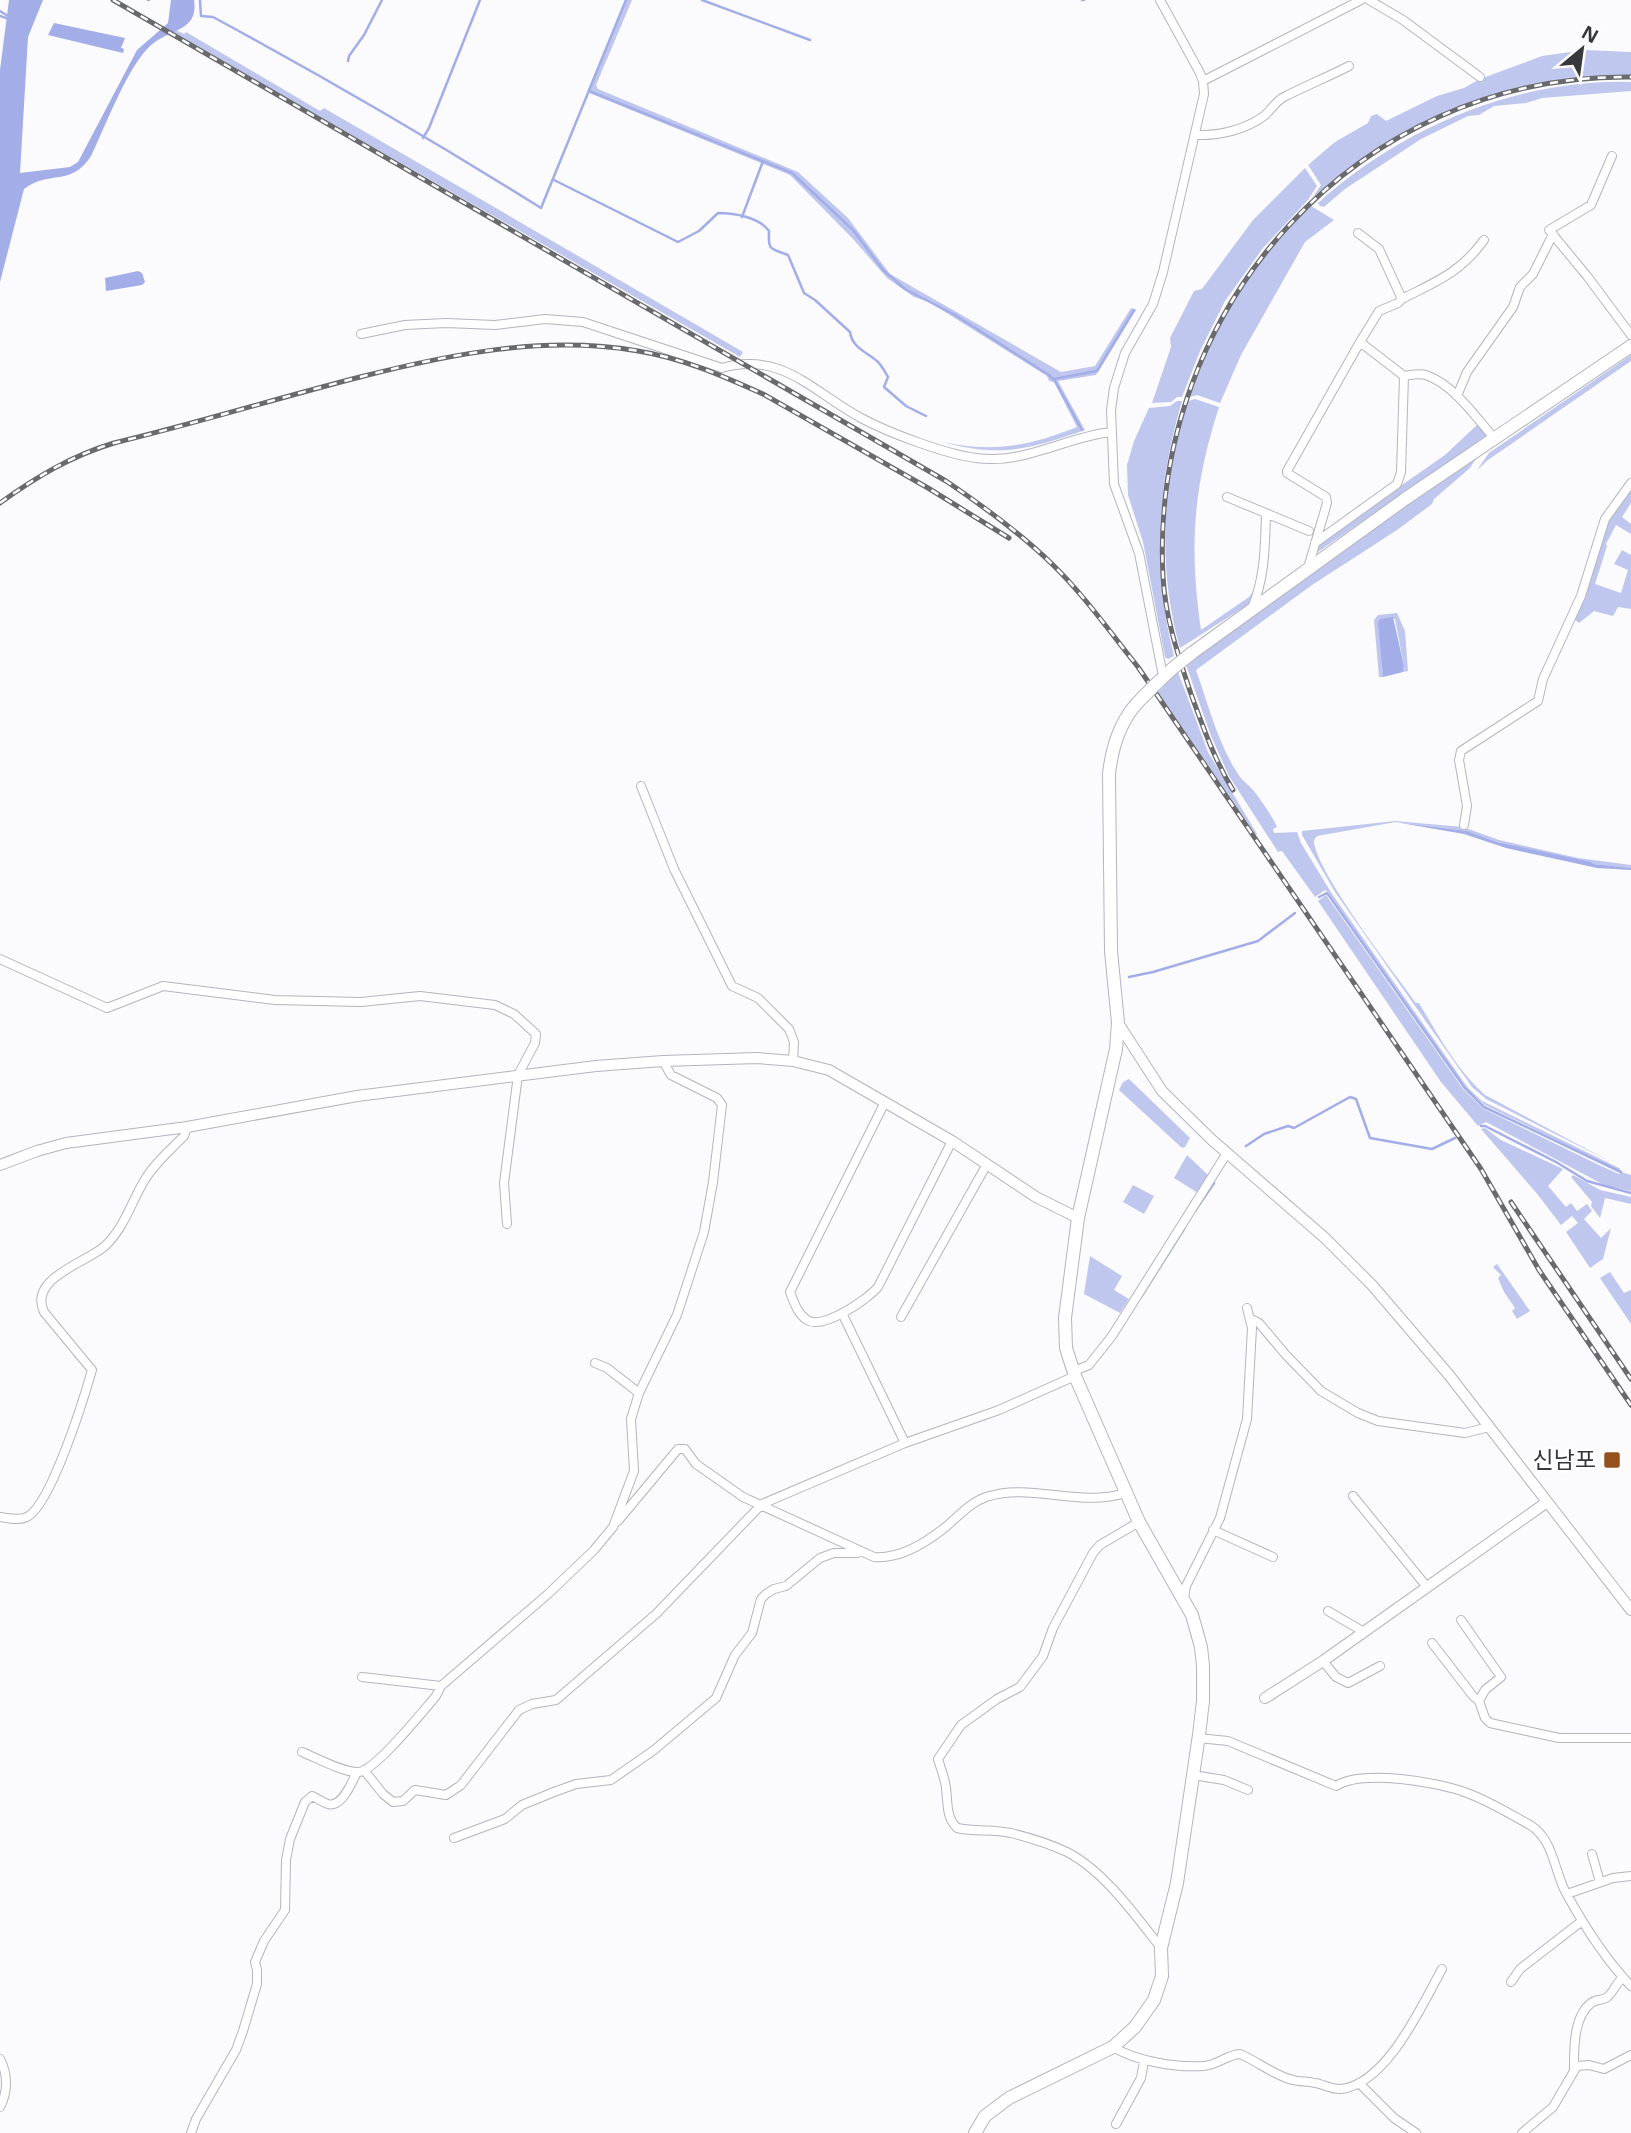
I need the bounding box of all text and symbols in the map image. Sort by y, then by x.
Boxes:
north arrow [1547,14,1617,84]
text: N [1577,19,1603,49]
place label: 신남포 [1533,1443,1596,1475]
marker: 신남포 [1602,1450,1622,1470]

